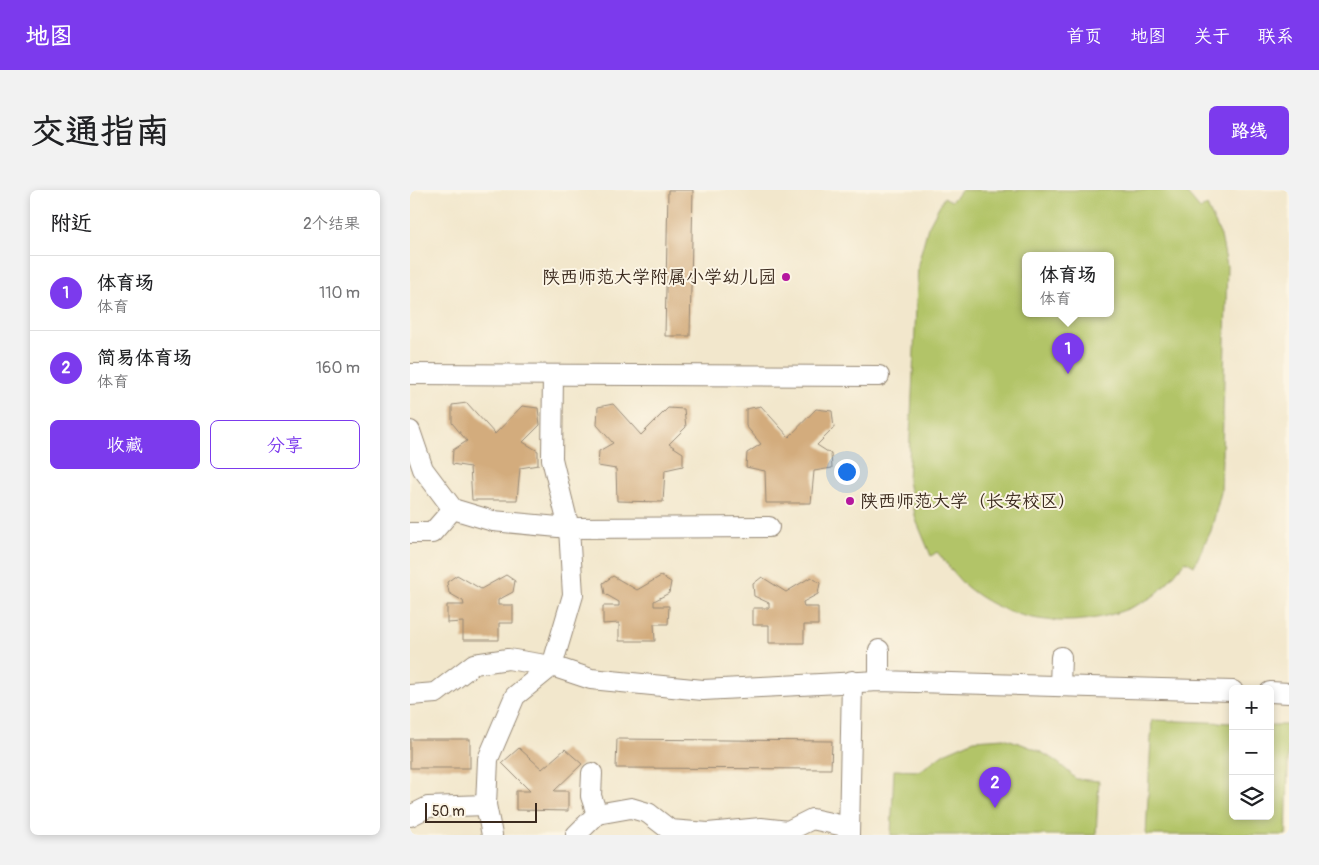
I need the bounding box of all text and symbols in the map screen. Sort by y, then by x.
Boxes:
text: 地图 [25,22,73,51]
text: 首页 [1066,25,1102,48]
text: 地图 [1130,25,1166,48]
text: 关于 [1194,25,1230,48]
text: 联系 [1258,25,1294,48]
button: 路线 [1209,106,1289,155]
text: 交通指南 [30,110,170,154]
text: 附近 [50,210,92,237]
text: 2个结果 [303,214,360,234]
popup [1022,252,1114,317]
text: 体育场 [1039,263,1097,287]
place label: 陕西师范大学附属小学幼儿园 [542,266,776,289]
text: 体育场 [97,271,154,295]
marker: 陕西师范大学附属小学幼儿园 [780,271,792,283]
text: 1 [63,283,69,303]
text: 110 m [319,283,360,303]
text: 体育 [1039,289,1072,309]
text: 体育 [97,297,129,317]
pin: 1 [1052,333,1084,374]
text: 简易体育场 [97,346,192,370]
text: 2 [62,358,70,378]
text: 160 m [316,358,360,378]
text: 体育 [97,372,129,392]
button: 收藏 [50,420,200,469]
button: 分享 [210,420,360,469]
your location [834,459,860,485]
place label: 陕西师范大学（长安校区） [860,490,1076,513]
marker: 陕西师范大学（长安校区） [844,495,856,507]
map controls [1229,685,1274,820]
button: + [1229,685,1274,730]
button: − [1229,730,1274,775]
pin: 2 [979,767,1011,808]
button: layers [1229,775,1274,820]
scale bar [425,800,538,823]
text: 50 m [432,803,465,820]

